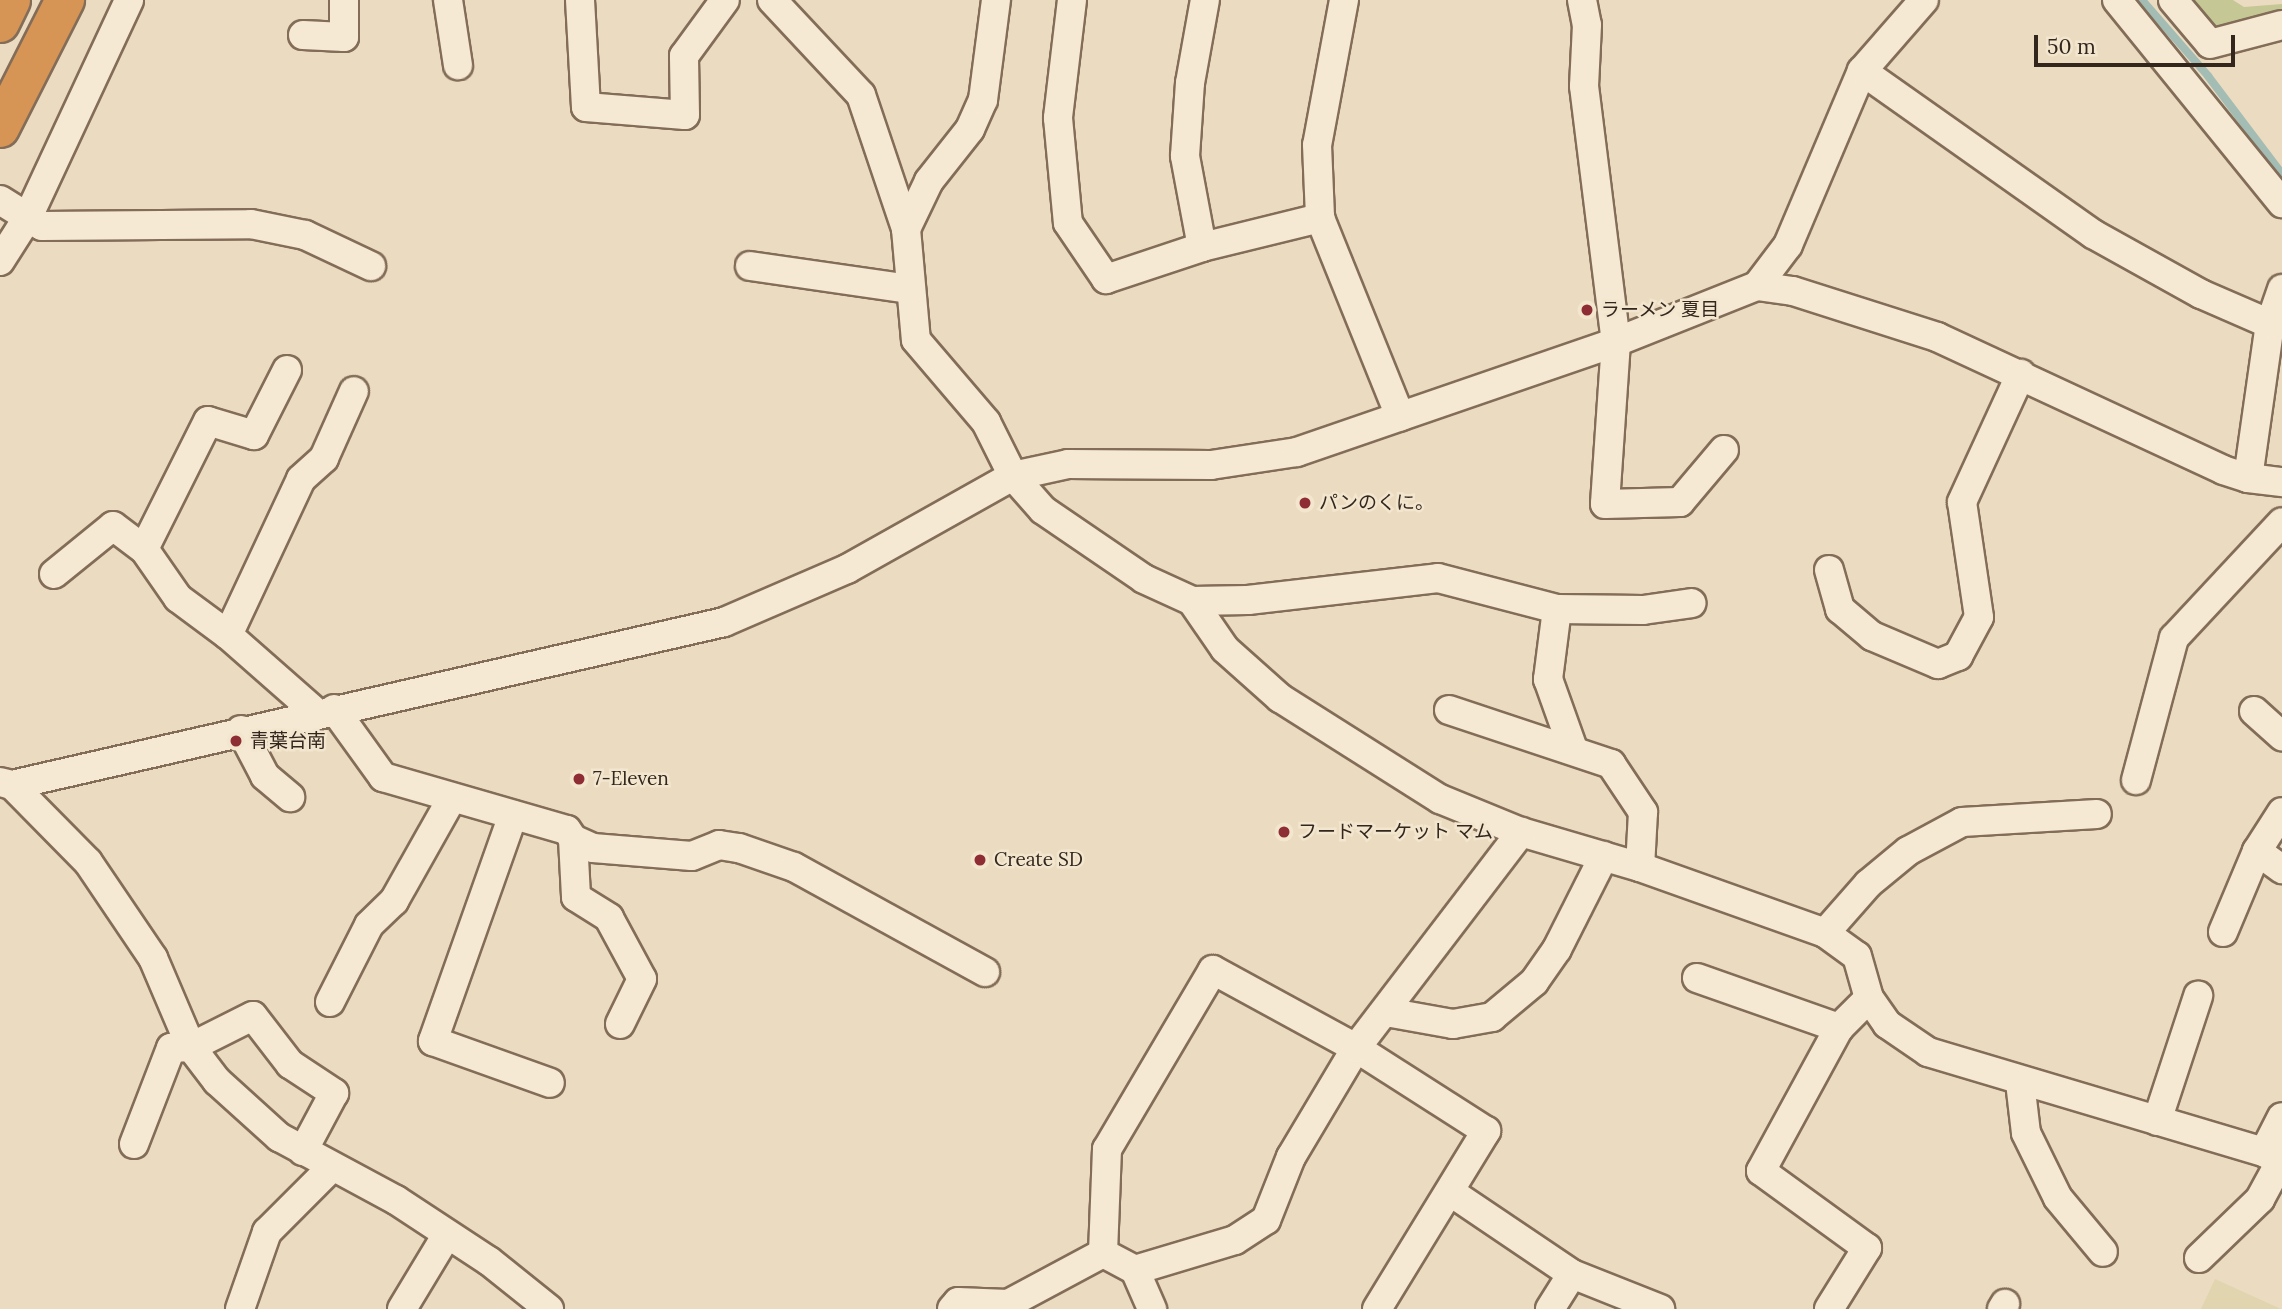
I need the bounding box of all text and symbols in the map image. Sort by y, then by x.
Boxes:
scale bar [2037,21,2238,65]
text: 50 m [2047,33,2096,60]
place label: ラーメン 夏目 [1601,299,1720,321]
marker: ラーメン 夏目 [1579,302,1595,318]
place label: パンのくに。 [1319,492,1433,514]
marker: パンのくに。 [1297,495,1313,511]
place label: 青葉台南 [250,730,326,752]
marker: 青葉台南 [228,733,244,749]
place label: 7-Eleven [593,768,669,790]
marker: 7-Eleven [571,771,587,787]
place label: フードマーケット マム [1298,821,1493,843]
marker: フードマーケット マム [1276,824,1292,840]
place label: Create SD [994,849,1083,871]
marker: Create SD [972,852,988,868]

